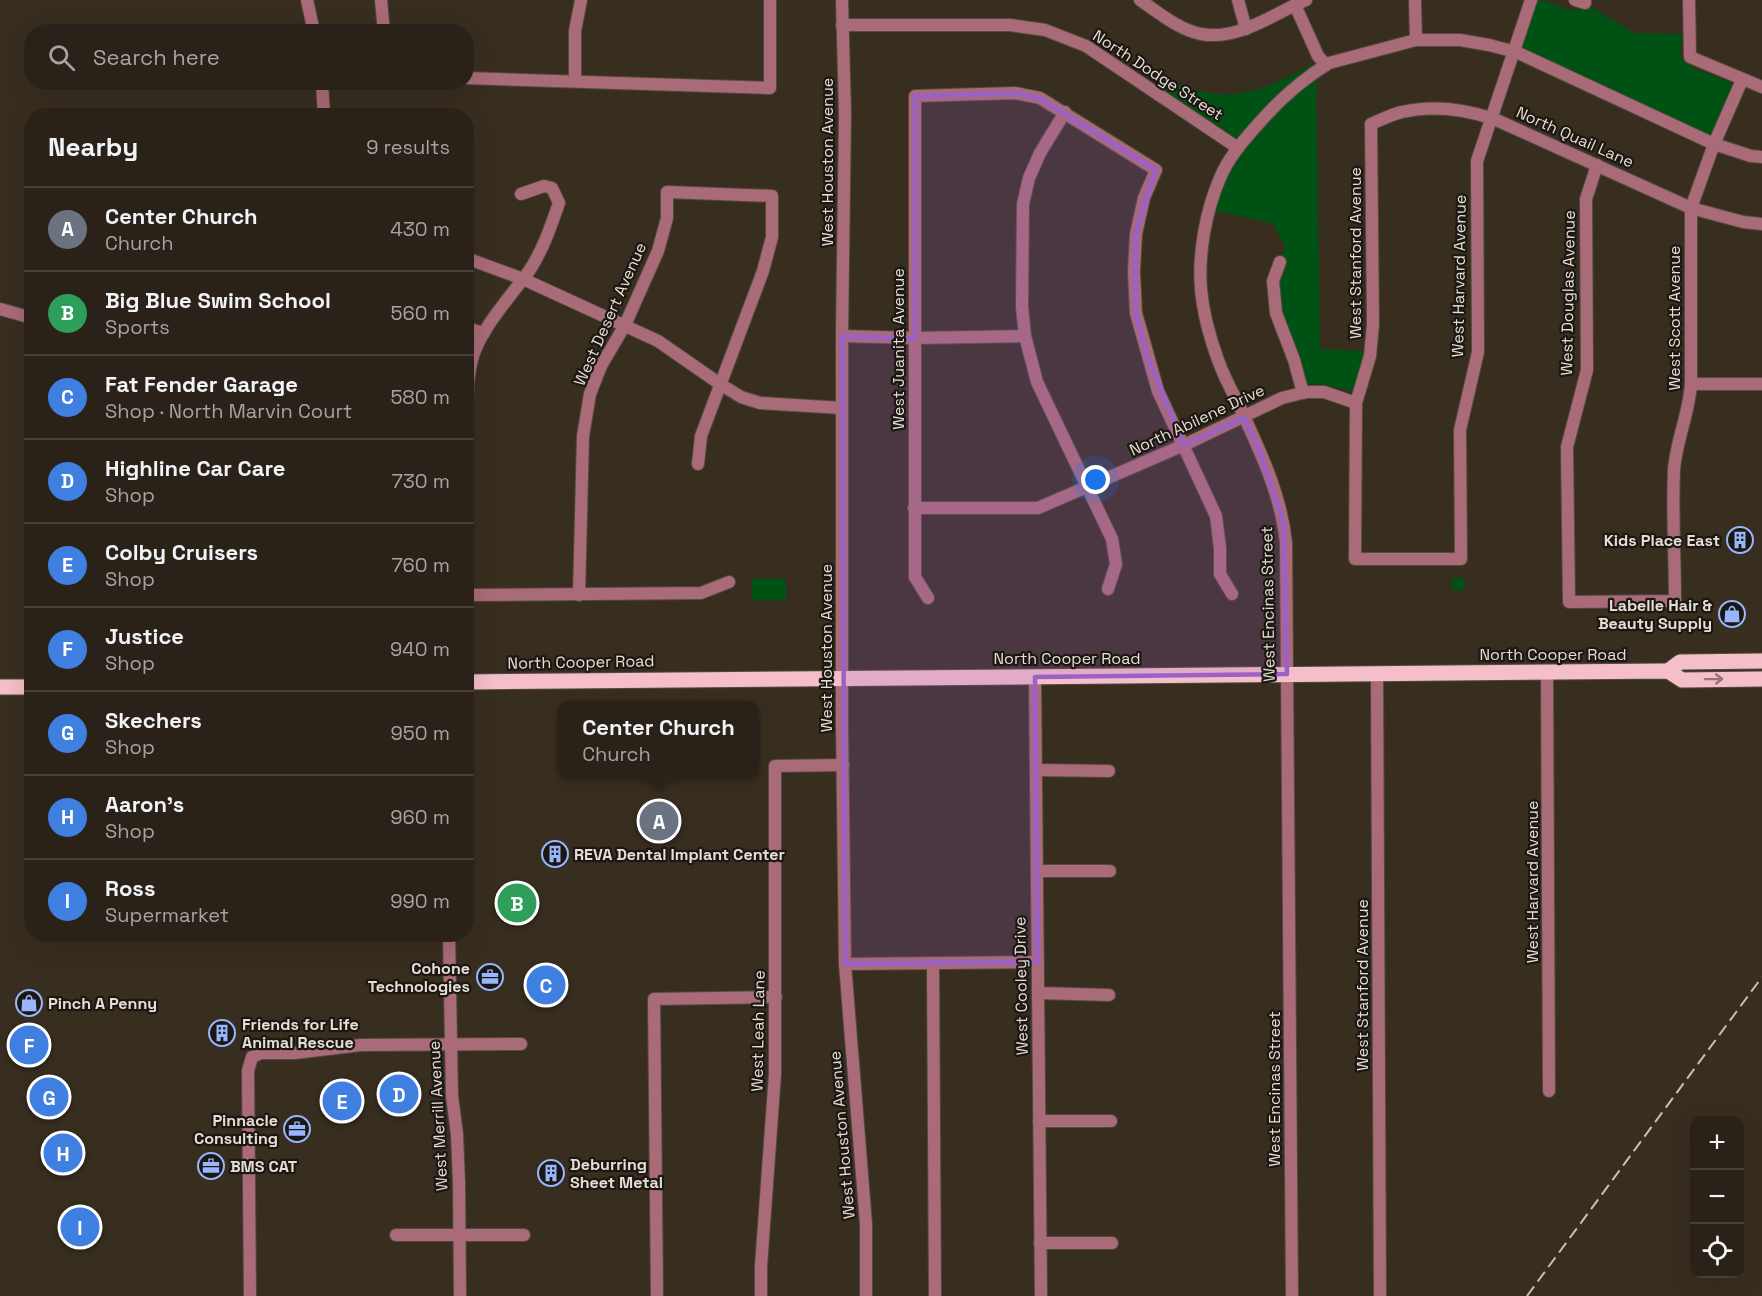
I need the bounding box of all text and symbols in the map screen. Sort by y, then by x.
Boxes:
search box [24,24,474,90]
street label: North Dodge Street [1089,25,1227,125]
icon: search [45,41,78,74]
text: Search here [93,43,220,71]
street label: West Houston Avenue [817,78,838,246]
street label: North Quail Lane [1513,102,1637,172]
text: Nearby [48,130,138,164]
text: 9 results [366,134,450,160]
street label: West Stanford Avenue [1345,167,1366,339]
street label: West Harvard Avenue [1447,194,1471,358]
text: Center Church [105,202,258,230]
street label: West Douglas Avenue [1556,210,1580,376]
text: A [61,216,74,242]
text: 430 m [390,216,450,242]
text: Church [105,230,174,256]
street label: West Desert Avenue [569,239,651,389]
street label: West Scott Avenue [1664,245,1685,391]
street label: West Juanita Avenue [888,268,909,430]
text: Big Blue Swim School [105,286,331,314]
text: B [61,300,74,326]
text: 560 m [391,300,450,326]
text: Sports [105,314,170,340]
text: Fat Fender Garage [105,370,298,398]
street label: North Abilene Drive [1126,379,1268,461]
text: C [61,384,74,410]
text: 580 m [390,384,450,410]
text: Shop · North Marvin Court [105,398,352,424]
text: Highline Car Care [105,454,286,482]
your location [1081,465,1110,494]
text: D [61,468,74,494]
text: 730 m [391,468,450,494]
text: Shop [105,482,155,508]
building icon: Kids Place East [1725,525,1755,555]
street label: West Encinas Street [1256,526,1280,682]
place label: Kids Place East [1604,530,1720,551]
text: Colby Cruisers [105,538,258,566]
text: E [62,552,73,578]
text: 760 m [391,552,450,578]
street label: West Houston Avenue [816,564,837,732]
text: Shop [105,566,155,592]
place label: Labelle Hair & Beauty Supply [1598,595,1713,634]
shop icon: Labelle Hair & Beauty Supply [1717,599,1747,629]
text: Justice [105,622,184,650]
text: F [62,636,73,662]
text: 940 m [390,636,450,662]
street label: North Cooper Road [1479,644,1627,665]
street label: North Cooper Road [993,648,1141,669]
text: Shop [105,650,155,676]
street label: North Cooper Road [507,650,655,674]
one-way arrow [1703,673,1723,685]
popup [558,701,759,779]
text: Skechers [105,706,202,734]
text: Center Church [582,713,735,741]
text: G [61,720,74,746]
text: 950 m [391,720,450,746]
text: Shop [105,734,155,760]
text: Church [582,741,651,767]
text: Aaron's [105,790,184,818]
pin: A [640,798,678,844]
street label: West Harvard Avenue [1522,801,1543,963]
text: H [61,804,74,830]
text: 960 m [390,804,450,830]
text: Shop [105,818,155,844]
building icon: REVA Dental Implant Center [540,839,570,869]
place label: REVA Dental Implant Center [574,844,785,865]
text: Ross [105,874,155,902]
pin: B [498,880,536,926]
text: I [65,888,70,914]
text: 990 m [390,888,450,914]
street label: West Stanford Avenue [1352,899,1373,1071]
text: Supermarket [105,902,229,928]
street label: West Cooley Drive [1009,916,1033,1056]
place label: Cohone Technologies [368,958,470,997]
office icon: Cohone Technologies [475,962,505,992]
pin: C [526,962,566,1008]
street label: West Leah Lane [746,970,770,1092]
shop icon: Pinch A Penny [14,988,44,1018]
place label: Pinch A Penny [48,993,157,1014]
street label: West Encinas Street [1264,1011,1285,1167]
place label: Friends for Life Animal Rescue [242,1014,359,1053]
building icon: Friends for Life Animal Rescue [207,1018,237,1048]
pin: F [9,1022,48,1068]
street label: West Merrill Avenue [424,1040,452,1192]
street label: West Houston Avenue [824,1050,860,1220]
pin: D [380,1072,418,1116]
pin: G [29,1074,68,1120]
pin: E [322,1078,362,1124]
place label: Pinnacle Consulting [194,1110,278,1149]
office icon: Pinnacle Consulting [282,1114,312,1144]
map controls [1690,1116,1744,1278]
button: + [1690,1116,1744,1170]
pin: H [44,1130,82,1176]
office icon: BMS CAT [196,1151,226,1181]
place label: Deburring Sheet Metal [570,1154,663,1193]
place label: BMS CAT [230,1156,298,1177]
building icon: Deburring Sheet Metal [536,1158,566,1188]
button: − [1690,1170,1744,1224]
pin: I [60,1204,100,1250]
button: locate [1690,1224,1744,1278]

